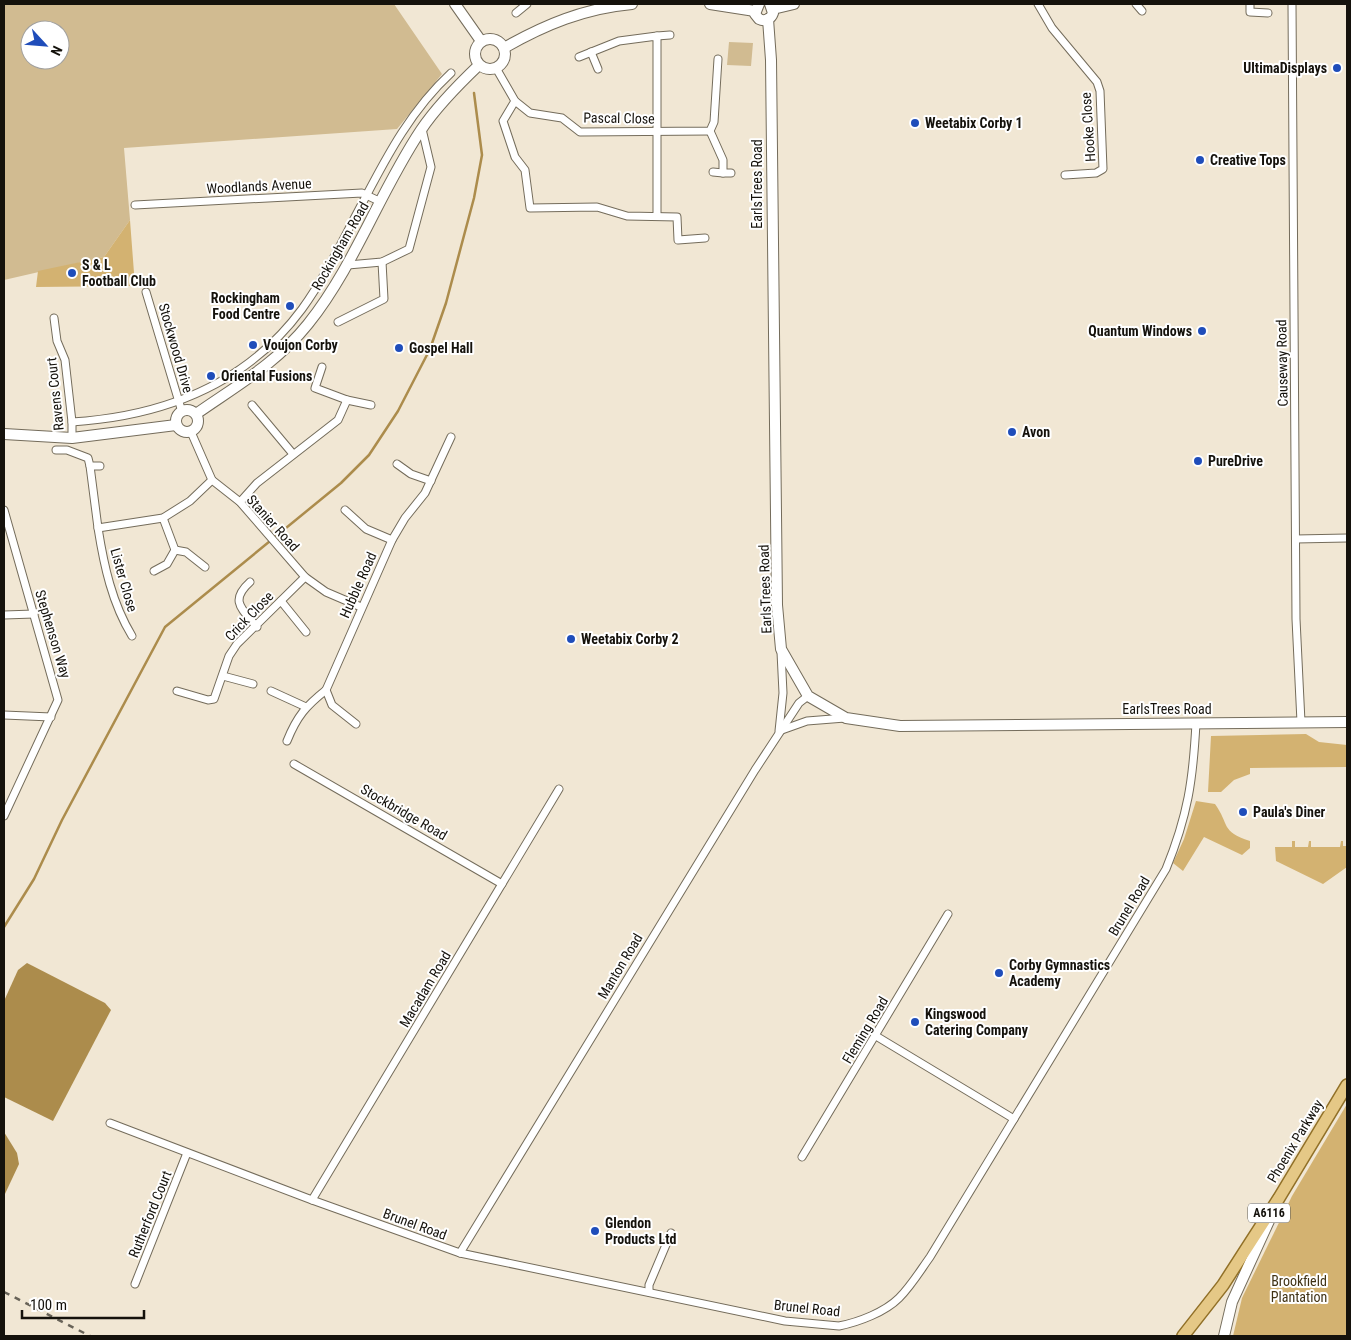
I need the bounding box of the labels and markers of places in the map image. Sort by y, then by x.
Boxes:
place label: UltimaDisplays [1243,60,1327,76]
marker: UltimaDisplays [1331,62,1343,74]
place label: Weetabix Corby 1 [925,115,1023,131]
marker: Weetabix Corby 1 [909,117,921,129]
place label: Creative Tops [1210,152,1286,168]
marker: Creative Tops [1194,154,1206,166]
place label: S & L Football Club [82,257,156,289]
marker: S & L Football Club [66,267,78,279]
place label: Rockingham Food Centre [211,290,280,322]
marker: Rockingham Food Centre [284,300,296,312]
place label: Quantum Windows [1088,323,1192,339]
marker: Quantum Windows [1196,325,1208,337]
place label: Voujon Corby [263,337,339,353]
marker: Voujon Corby [247,339,259,351]
place label: Gospel Hall [409,340,473,356]
marker: Gospel Hall [393,342,405,354]
place label: Oriental Fusions [221,368,312,384]
marker: Oriental Fusions [205,370,217,382]
place label: Avon [1022,424,1050,440]
marker: Avon [1006,426,1018,438]
place label: PureDrive [1208,453,1263,469]
marker: PureDrive [1192,455,1204,467]
place label: Weetabix Corby 2 [581,631,679,647]
marker: Weetabix Corby 2 [565,633,577,645]
place label: Paula's Diner [1253,804,1326,820]
marker: Paula's Diner [1237,806,1249,818]
place label: Corby Gymnastics Academy [1009,957,1110,989]
marker: Corby Gymnastics Academy [993,967,1005,979]
place label: Kingswood Catering Company [925,1006,1029,1038]
marker: Kingswood Catering Company [909,1016,921,1028]
place label: Glendon Products Ltd [605,1215,676,1247]
marker: Glendon Products Ltd [589,1225,601,1237]

